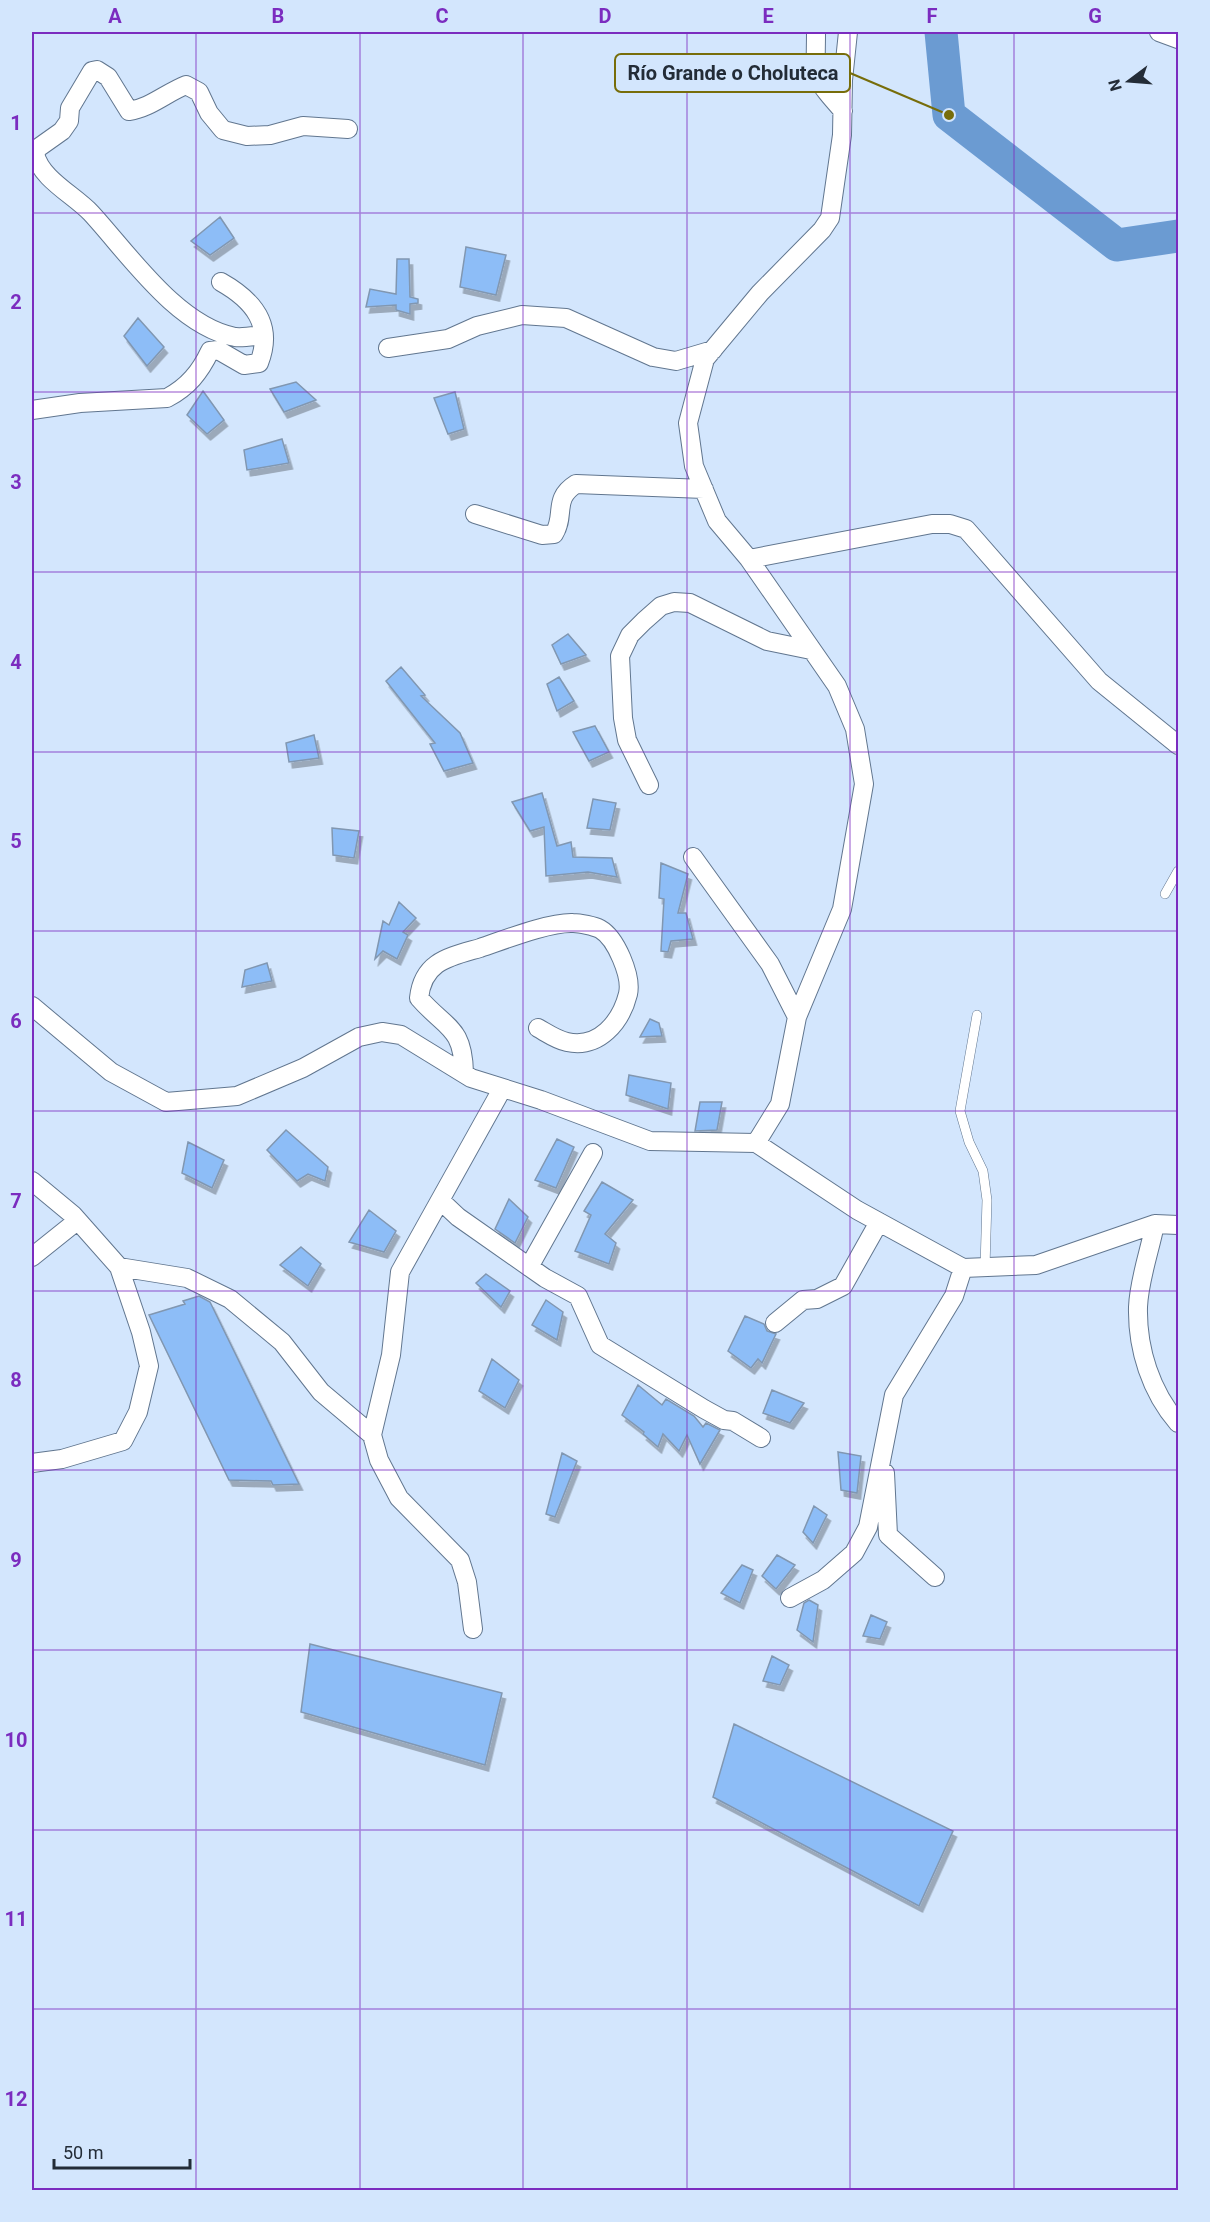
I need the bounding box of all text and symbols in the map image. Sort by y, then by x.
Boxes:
text: A [108,4,122,28]
text: B [272,4,284,28]
text: C [435,4,449,28]
text: D [599,4,612,28]
text: E [762,4,774,28]
text: F [927,4,938,28]
text: G [1088,4,1102,28]
north arrow [1099,51,1159,111]
callout: Río Grande o Choluteca [615,54,850,92]
text: Río Grande o Choluteca [627,61,839,85]
text: N [1104,77,1126,93]
text: 1 [10,111,22,135]
text: 2 [10,290,22,314]
text: 3 [10,470,22,494]
text: 4 [10,650,22,674]
text: 5 [10,829,22,853]
text: 6 [10,1009,22,1033]
text: 7 [10,1189,22,1213]
text: 8 [10,1368,22,1392]
text: 9 [10,1548,22,1572]
text: 10 [5,1728,27,1752]
text: 11 [5,1907,27,1931]
text: 12 [5,2087,27,2111]
scale bar [54,2132,190,2170]
text: 50 m [63,2142,103,2163]

